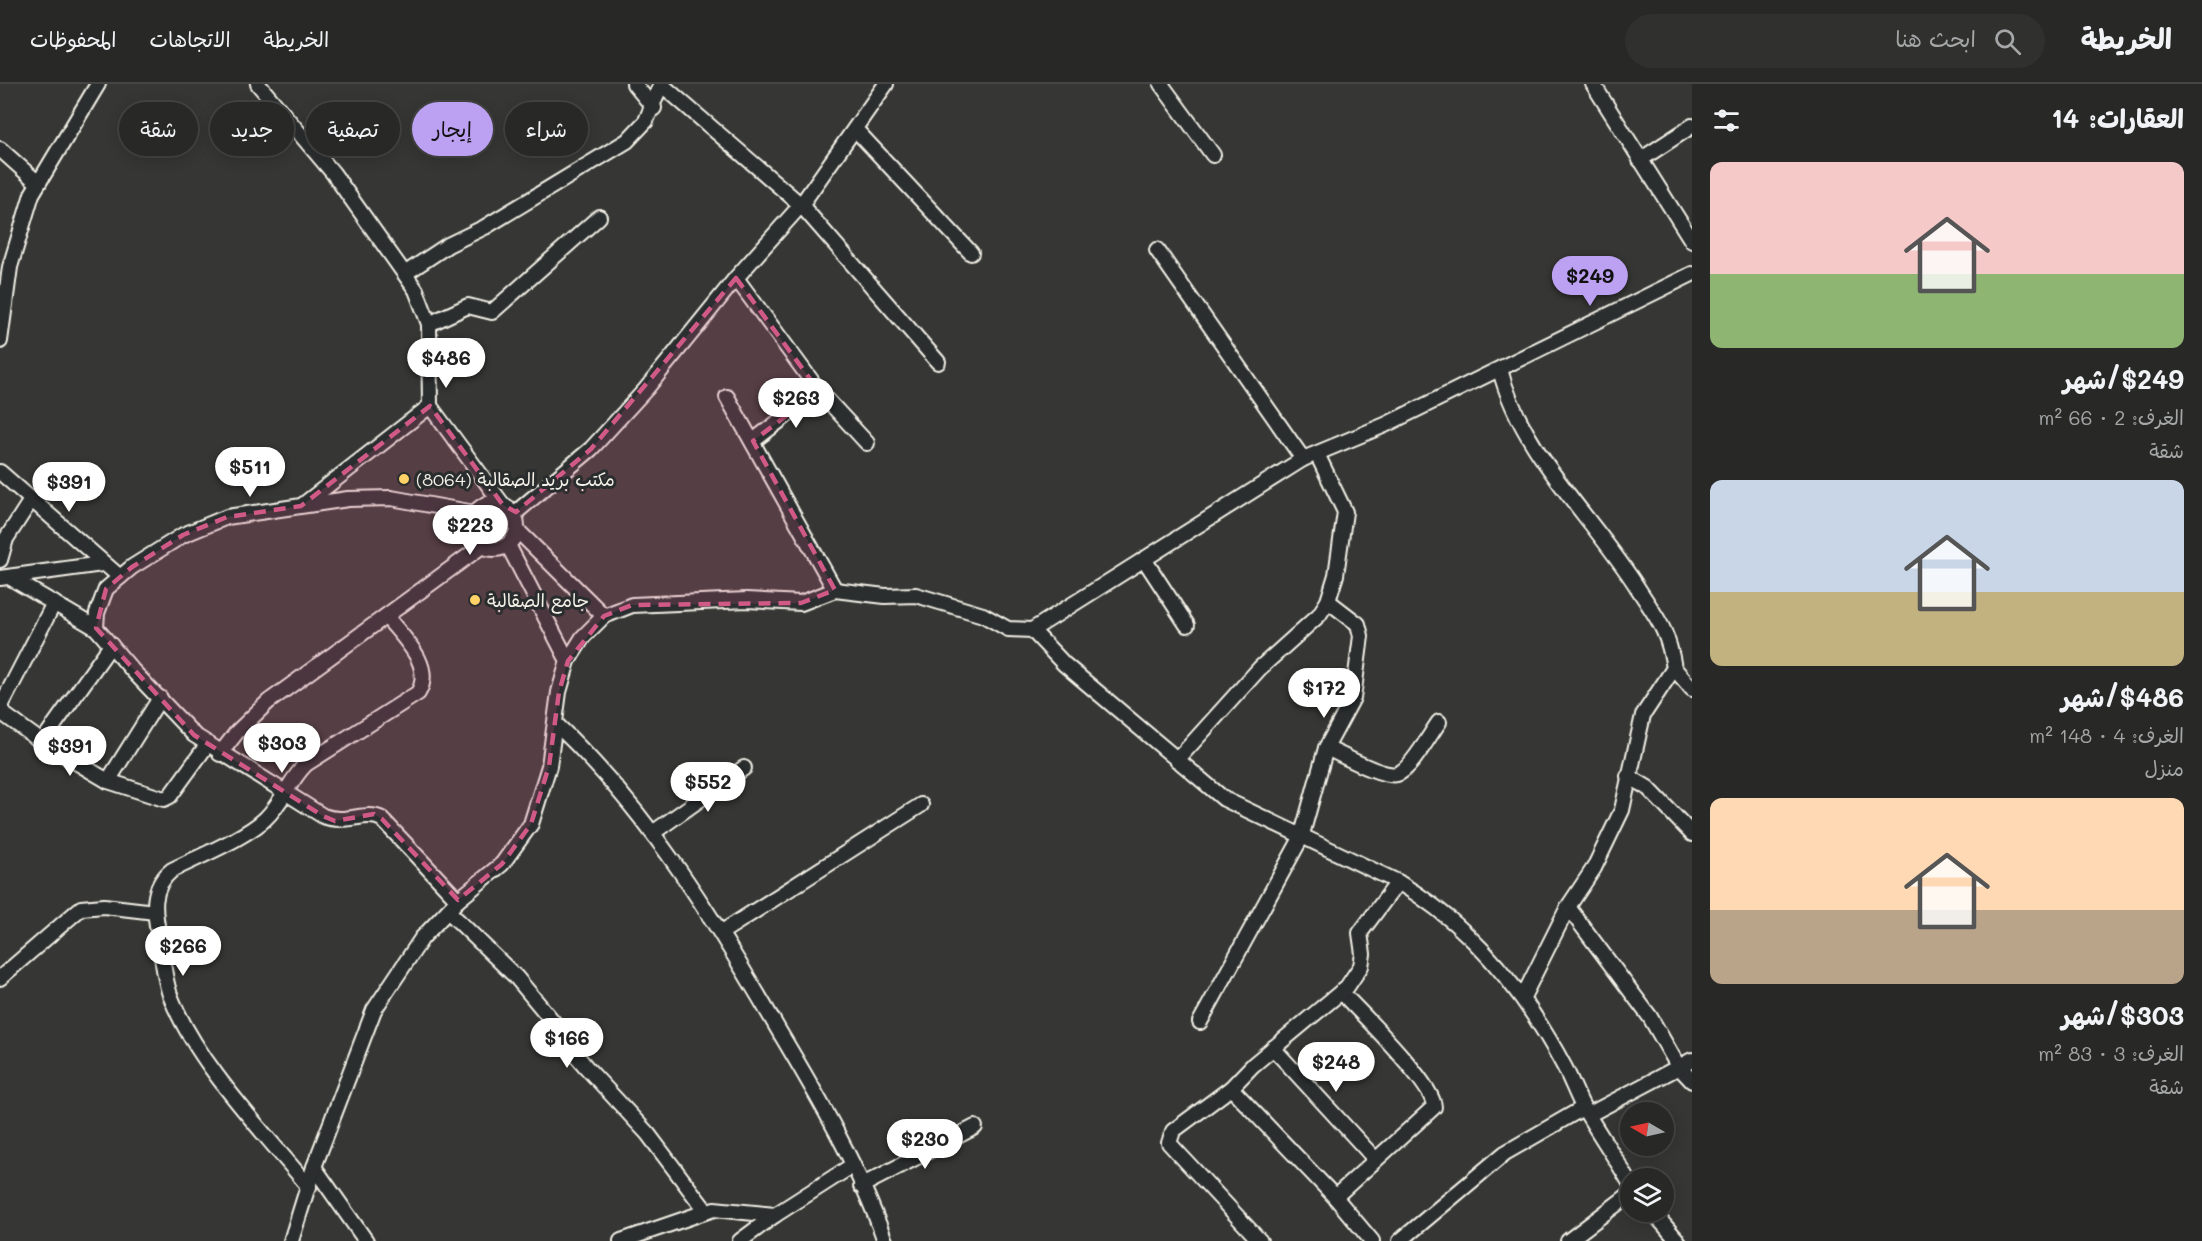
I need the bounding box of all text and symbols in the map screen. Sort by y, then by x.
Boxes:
search box [1625,14,2045,68]
text: الخريطة [2081,20,2172,56]
text: ابحث هنا [1895,24,1976,53]
text: المحفوظات [30,25,116,52]
text: الاتجاهات [149,25,231,52]
text: الخريطة [264,25,329,52]
icon: search [1991,25,2024,58]
text: العقارات: 14 [2051,101,2184,135]
chip: شقة [119,102,198,156]
chip: جديد [210,102,294,156]
chip: تصفية [306,102,400,156]
chip: إيجار [412,102,493,156]
chip: شراء [505,102,588,156]
icon: filters [1710,104,1743,137]
icon: home [1893,201,2001,309]
pin: $249 [1554,256,1626,307]
text: $249 [1566,262,1614,288]
pin: $486 [410,338,482,389]
text: $486 [421,344,471,370]
text: $249/شهر [2063,362,2184,396]
pin: $263 [760,378,832,429]
text: $263 [772,384,820,410]
text: الغرف: 2 · 66 m² [2039,404,2184,430]
text: شقة [2149,437,2184,463]
pin: $511 [214,447,286,498]
text: $511 [229,453,271,479]
pin: $391 [33,462,105,513]
place label: مكتب بريد الصقالبة (8064) [416,467,615,491]
text: $391 [46,468,92,494]
marker: مكتب بريد الصقالبة (8064) [397,472,411,486]
pin: $223 [434,505,506,556]
text: $223 [447,511,493,537]
icon: home [1893,519,2001,627]
place label: جامع الصقالبة [487,588,589,614]
marker: جامع الصقالبة [468,593,482,607]
pin: $172 [1288,668,1360,719]
text: $172 [1302,674,1346,700]
text: $486/شهر [2061,680,2184,714]
text: الغرف: 4 · 148 m² [2029,722,2184,748]
pin: $303 [246,723,318,774]
pin: $391 [34,726,106,777]
text: $303 [257,729,307,755]
text: $391 [47,732,93,758]
text: منزل [2145,755,2184,781]
pin: $552 [672,762,744,813]
text: $552 [685,768,731,794]
icon: home [1893,837,2001,945]
pin: $266 [147,926,219,977]
text: $266 [159,932,207,958]
text: $303/شهر [2062,998,2184,1032]
pin: $166 [531,1018,603,1069]
text: $166 [544,1024,590,1050]
text: الغرف: 3 · 83 m² [2038,1040,2184,1066]
pin: $248 [1300,1042,1372,1093]
text: $248 [1312,1048,1360,1074]
text: شقة [2149,1073,2184,1099]
north arrow [1620,1102,1674,1156]
map controls [1620,1102,1674,1222]
pin: $230 [889,1119,961,1170]
text: $230 [901,1125,949,1151]
button: layers [1620,1168,1674,1222]

